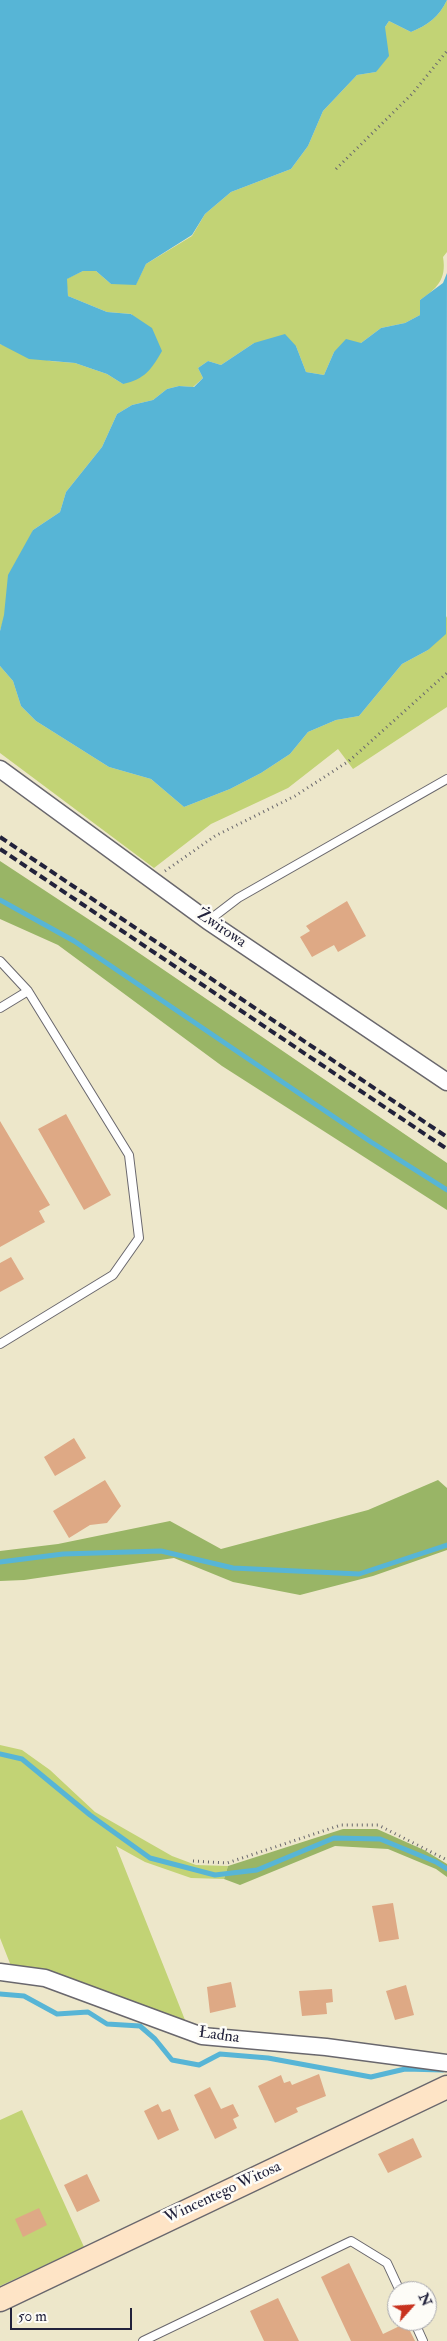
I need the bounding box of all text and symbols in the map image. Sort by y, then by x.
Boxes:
street label: Żwirowa [192,905,250,953]
street label: Ładna [197,2024,241,2048]
street label: Wincentego Witosa [162,2158,284,2228]
north arrow [387,2281,437,2331]
text: N [415,2290,435,2309]
scale bar [12,2298,135,2330]
text: 50 m [18,2307,47,2326]

